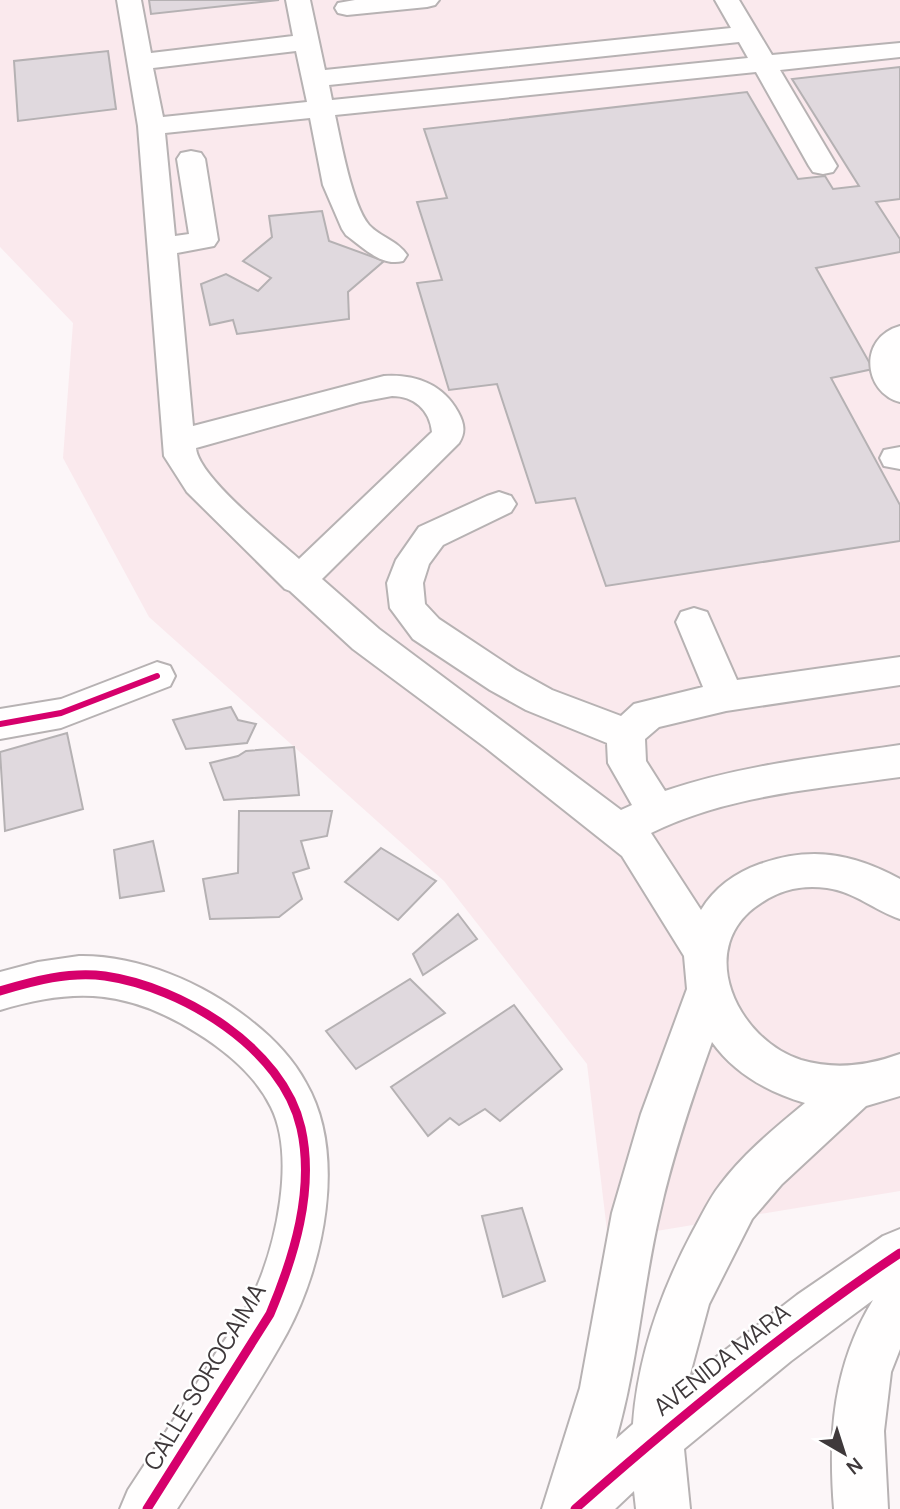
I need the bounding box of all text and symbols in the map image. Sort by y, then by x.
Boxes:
street label: CALLE SOROCAIMA [135,1277,273,1476]
street label: AVENIDA MARA [646,1295,796,1423]
north arrow [809,1418,879,1488]
text: N [841,1452,868,1481]

